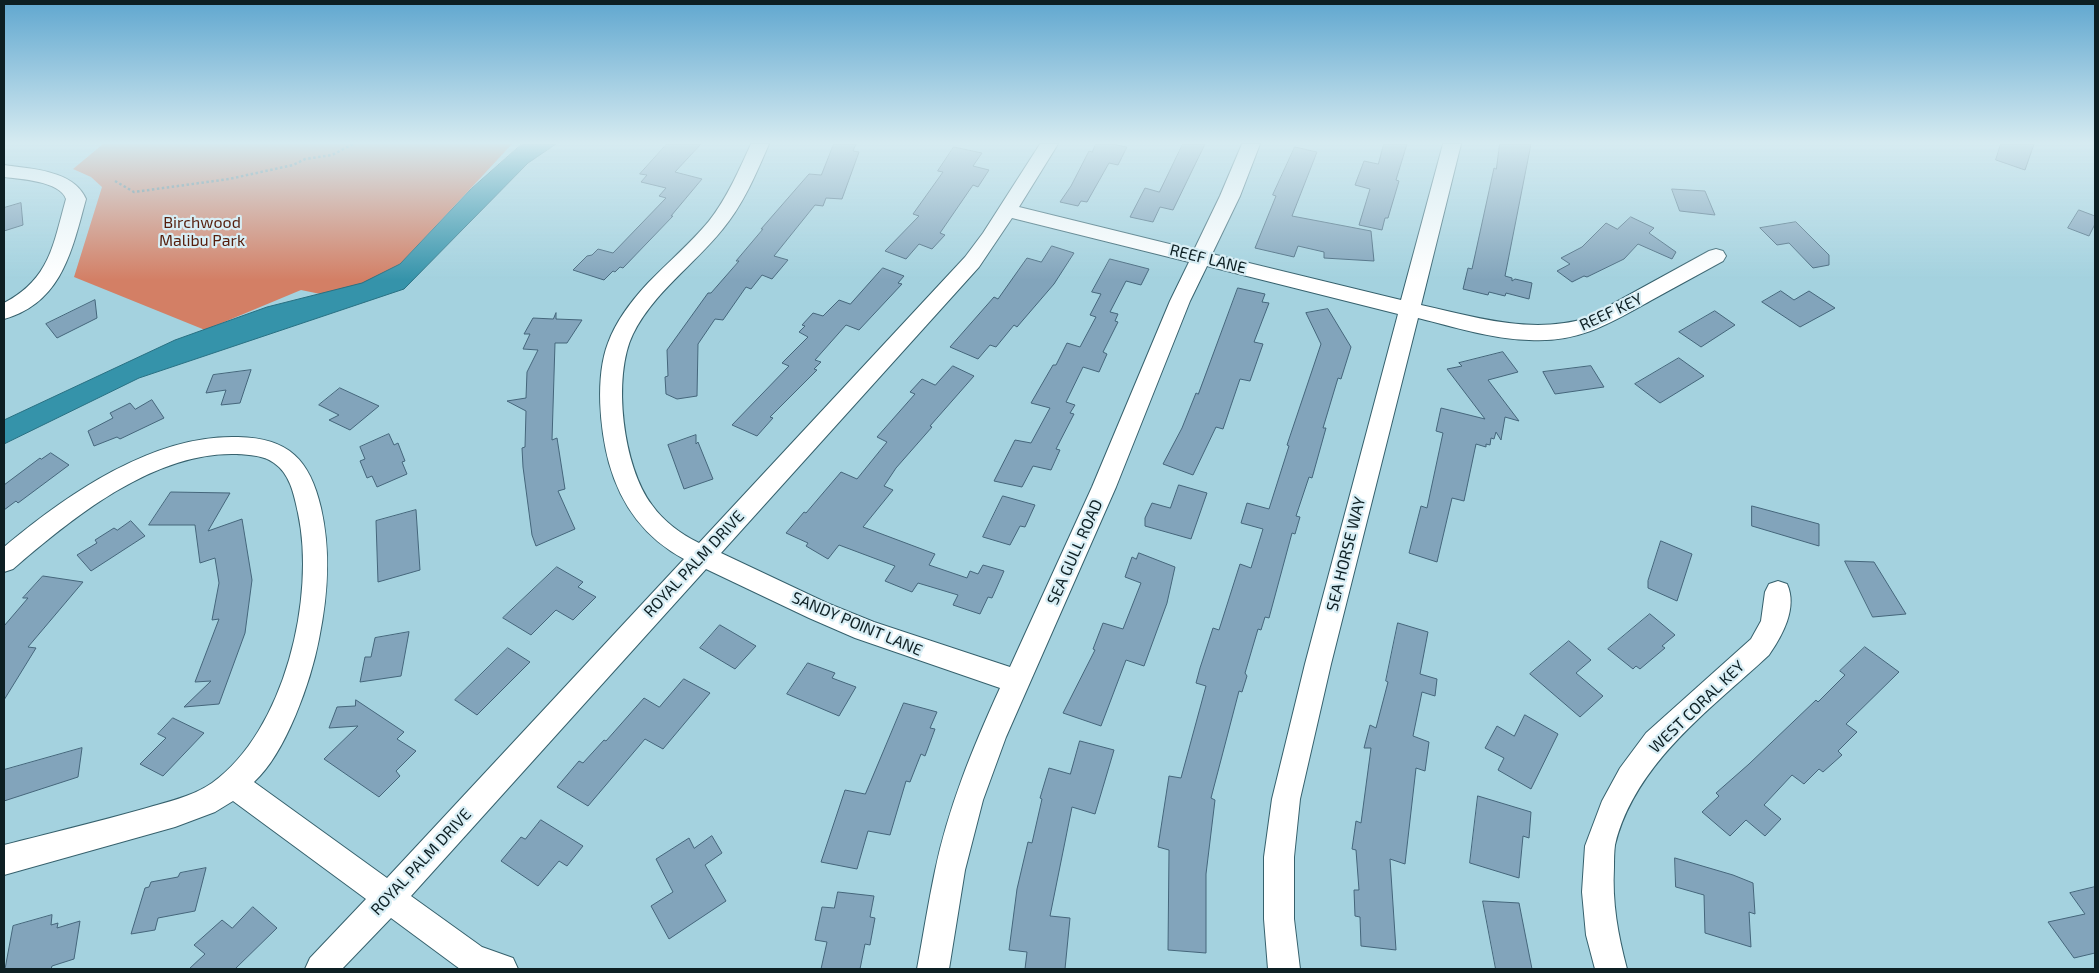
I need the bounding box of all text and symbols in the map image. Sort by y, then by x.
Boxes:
park label: Birchwood Malibu Park [159,213,245,251]
street label: REEF LANE [1168,240,1248,278]
street label: REEF KEY [1576,289,1646,335]
street label: SEA HORSE WAY [1323,495,1369,613]
street label: SEA GULL ROAD [1043,496,1107,608]
street label: ROYAL PALM DRIVE [640,507,748,621]
street label: SANDY POINT LANE [789,588,925,660]
street label: WEST CORAL KEY [1646,657,1748,757]
street label: ROYAL PALM DRIVE [367,805,475,919]

